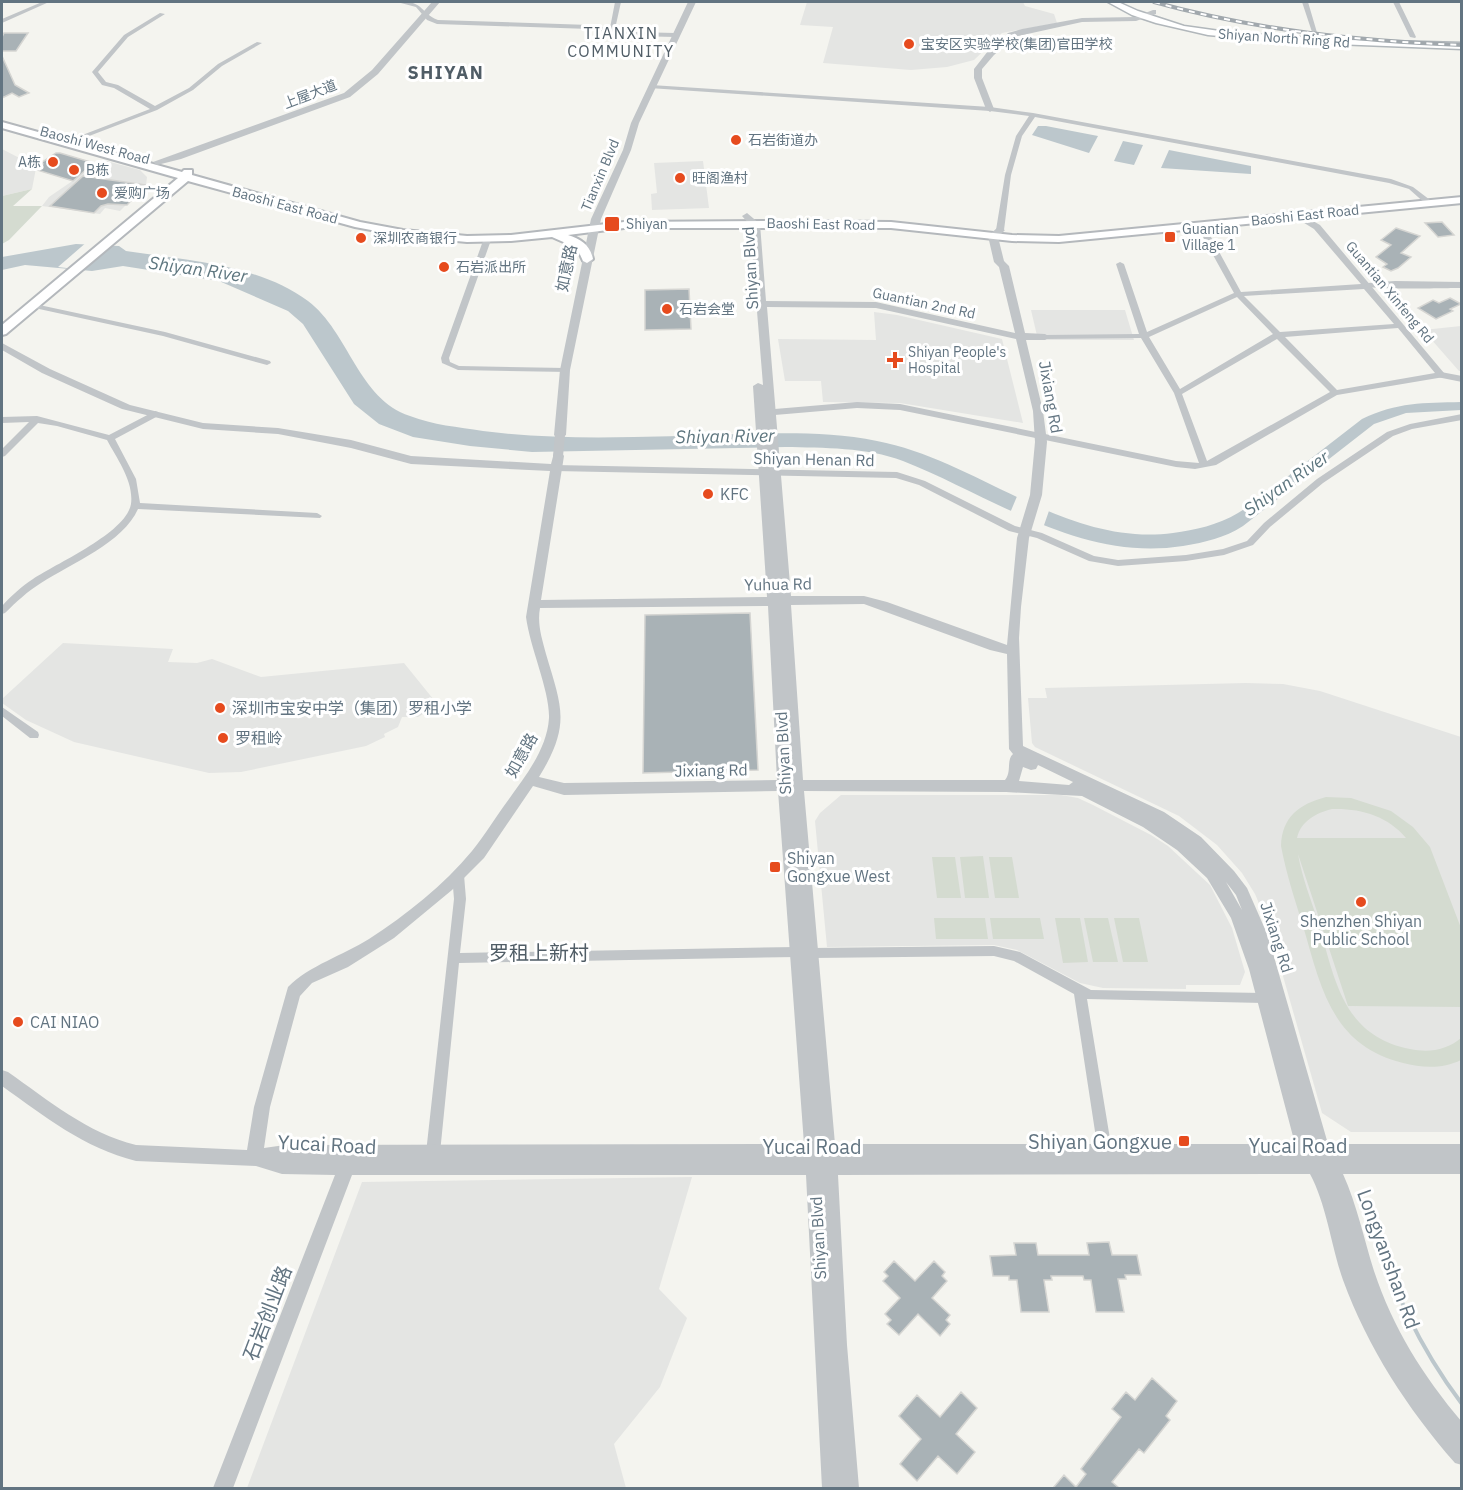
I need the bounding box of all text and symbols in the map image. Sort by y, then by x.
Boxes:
district label: TIANXIN COMMUNITY [567,23,675,61]
street label: Shiyan North Ring Rd [1217,24,1351,52]
place label: 宝安区实验学校(集团)官田学校 [921,35,1112,53]
marker: 宝安区实验学校(集团)官田学校 [902,37,916,51]
district label: SHIYAN [408,61,484,84]
street label: 上屋大道 [281,76,339,112]
street label: Baoshi West Road [38,122,152,168]
place label: 石岩街道办 [748,131,818,149]
marker: 石岩街道办 [729,133,743,147]
street label: Tianxin Blvd [577,136,623,214]
place label: A栋 [18,153,41,171]
marker: A栋 [46,155,60,169]
place label: B栋 [86,161,109,179]
marker: B栋 [67,163,81,177]
place label: 旺阁渔村 [692,169,748,187]
marker: 旺阁渔村 [673,171,687,185]
street label: Baoshi East Road [230,182,340,228]
place label: 爱购广场 [114,184,170,202]
marker: 爱购广场 [95,186,109,200]
street label: Baoshi East Road [1250,200,1360,230]
street label: Baoshi East Road [766,214,876,234]
marker: Shiyan [603,215,621,233]
place label: Shiyan [626,215,668,233]
place label: Guantian Village 1 [1182,220,1239,254]
street label: Shiyan Blvd [738,226,762,310]
place label: 深圳农商银行 [373,229,457,247]
marker: Guantian Village 1 [1163,230,1177,244]
marker: 深圳农商银行 [354,231,368,245]
street label: Guantian Xinfeng Rd [1342,237,1438,347]
street label: 如意路 [551,242,581,294]
water label: Shiyan River [147,251,249,287]
place label: 石岩派出所 [456,258,526,276]
marker: 石岩派出所 [437,260,451,274]
street label: Guantian 2nd Rd [871,283,977,323]
place label: 石岩会堂 [679,300,735,318]
marker: 石岩会堂 [660,302,674,316]
place label: Shiyan People's Hospital [908,343,1007,377]
marker: Shiyan People's Hospital [886,351,904,369]
street label: Jixiang Rd [1035,359,1067,435]
water label: Shiyan River [675,424,775,448]
water label: Shiyan River [1239,445,1334,521]
street label: Shiyan Henan Rd [753,448,875,470]
place label: KFC [720,484,749,504]
marker: KFC [701,487,715,501]
street label: Yuhua Rd [744,573,812,595]
place label: 深圳市宝安中学（集团）罗租小学 [232,698,472,718]
marker: 深圳市宝安中学（集团）罗租小学 [213,701,227,715]
street label: Shiyan Blvd [771,711,795,795]
place label: 罗租岭 [235,728,283,748]
street label: 如意路 [501,729,541,781]
marker: 罗租岭 [216,731,230,745]
street label: Jixiang Rd [674,759,748,781]
place label: Shiyan Gongxue West [787,848,890,886]
marker: Shiyan Gongxue West [768,860,782,874]
marker: Shenzhen Shiyan Public School [1354,895,1368,909]
street label: Jixiang Rd [1256,899,1298,975]
place label: Shenzhen Shiyan Public School [1300,911,1422,949]
district label: 罗租上新村 [489,939,589,966]
place label: CAI NIAO [30,1012,99,1032]
marker: CAI NIAO [11,1015,25,1029]
street label: Yucai Road [277,1128,377,1160]
place label: Shiyan Gongxue [1028,1128,1172,1155]
street label: Yucai Road [1248,1132,1348,1159]
street label: Yucai Road [762,1133,862,1160]
marker: Shiyan Gongxue [1177,1134,1191,1148]
street label: Longyanshan Rd [1351,1185,1427,1333]
street label: Shiyan Blvd [806,1196,830,1280]
street label: 石岩创业路 [236,1261,298,1365]

